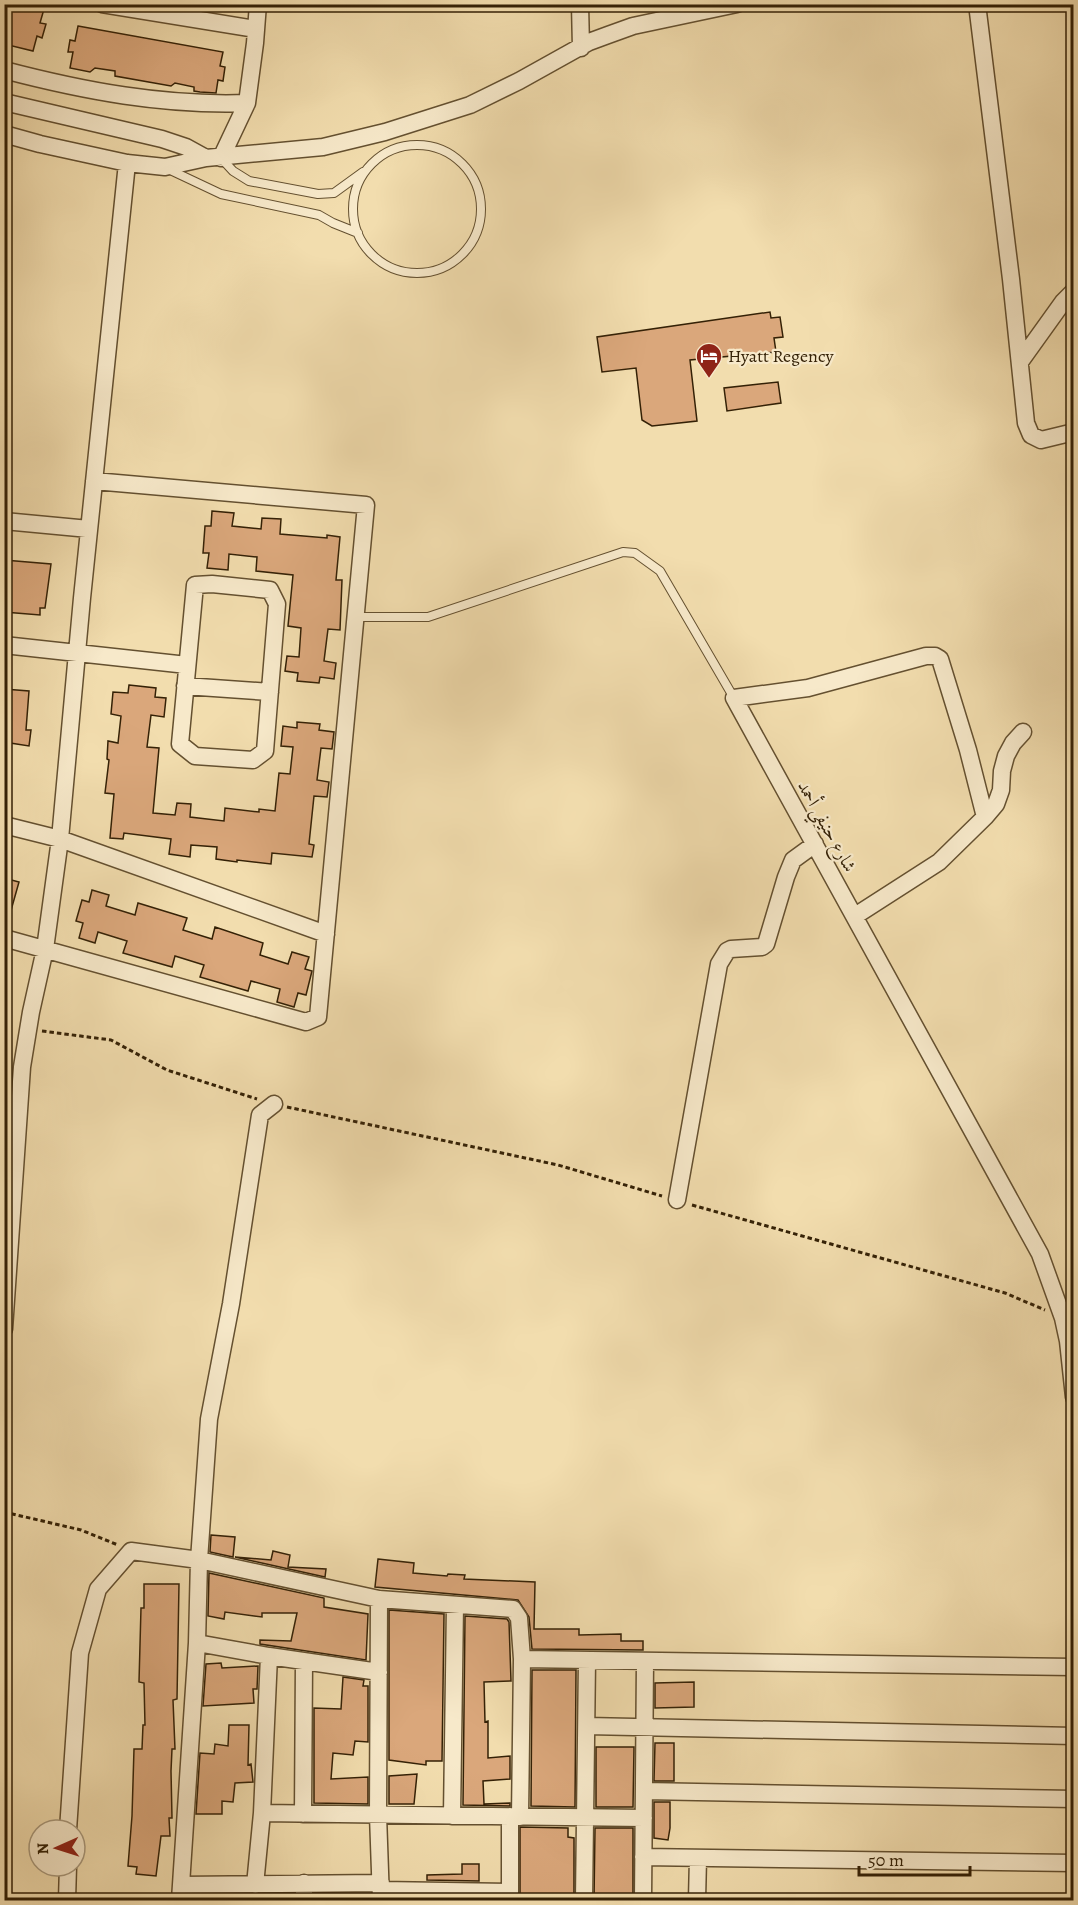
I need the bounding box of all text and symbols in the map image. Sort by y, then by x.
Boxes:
hotel icon: Hyatt Regency [694,341,724,379]
place label: Hyatt Regency [728,344,835,368]
street label: شارع حنيفي أحمد [787,776,863,879]
north arrow [27,1818,87,1878]
scale bar [859,1839,970,1877]
text: N [32,1842,54,1855]
text: 50 m [868,1848,904,1872]

